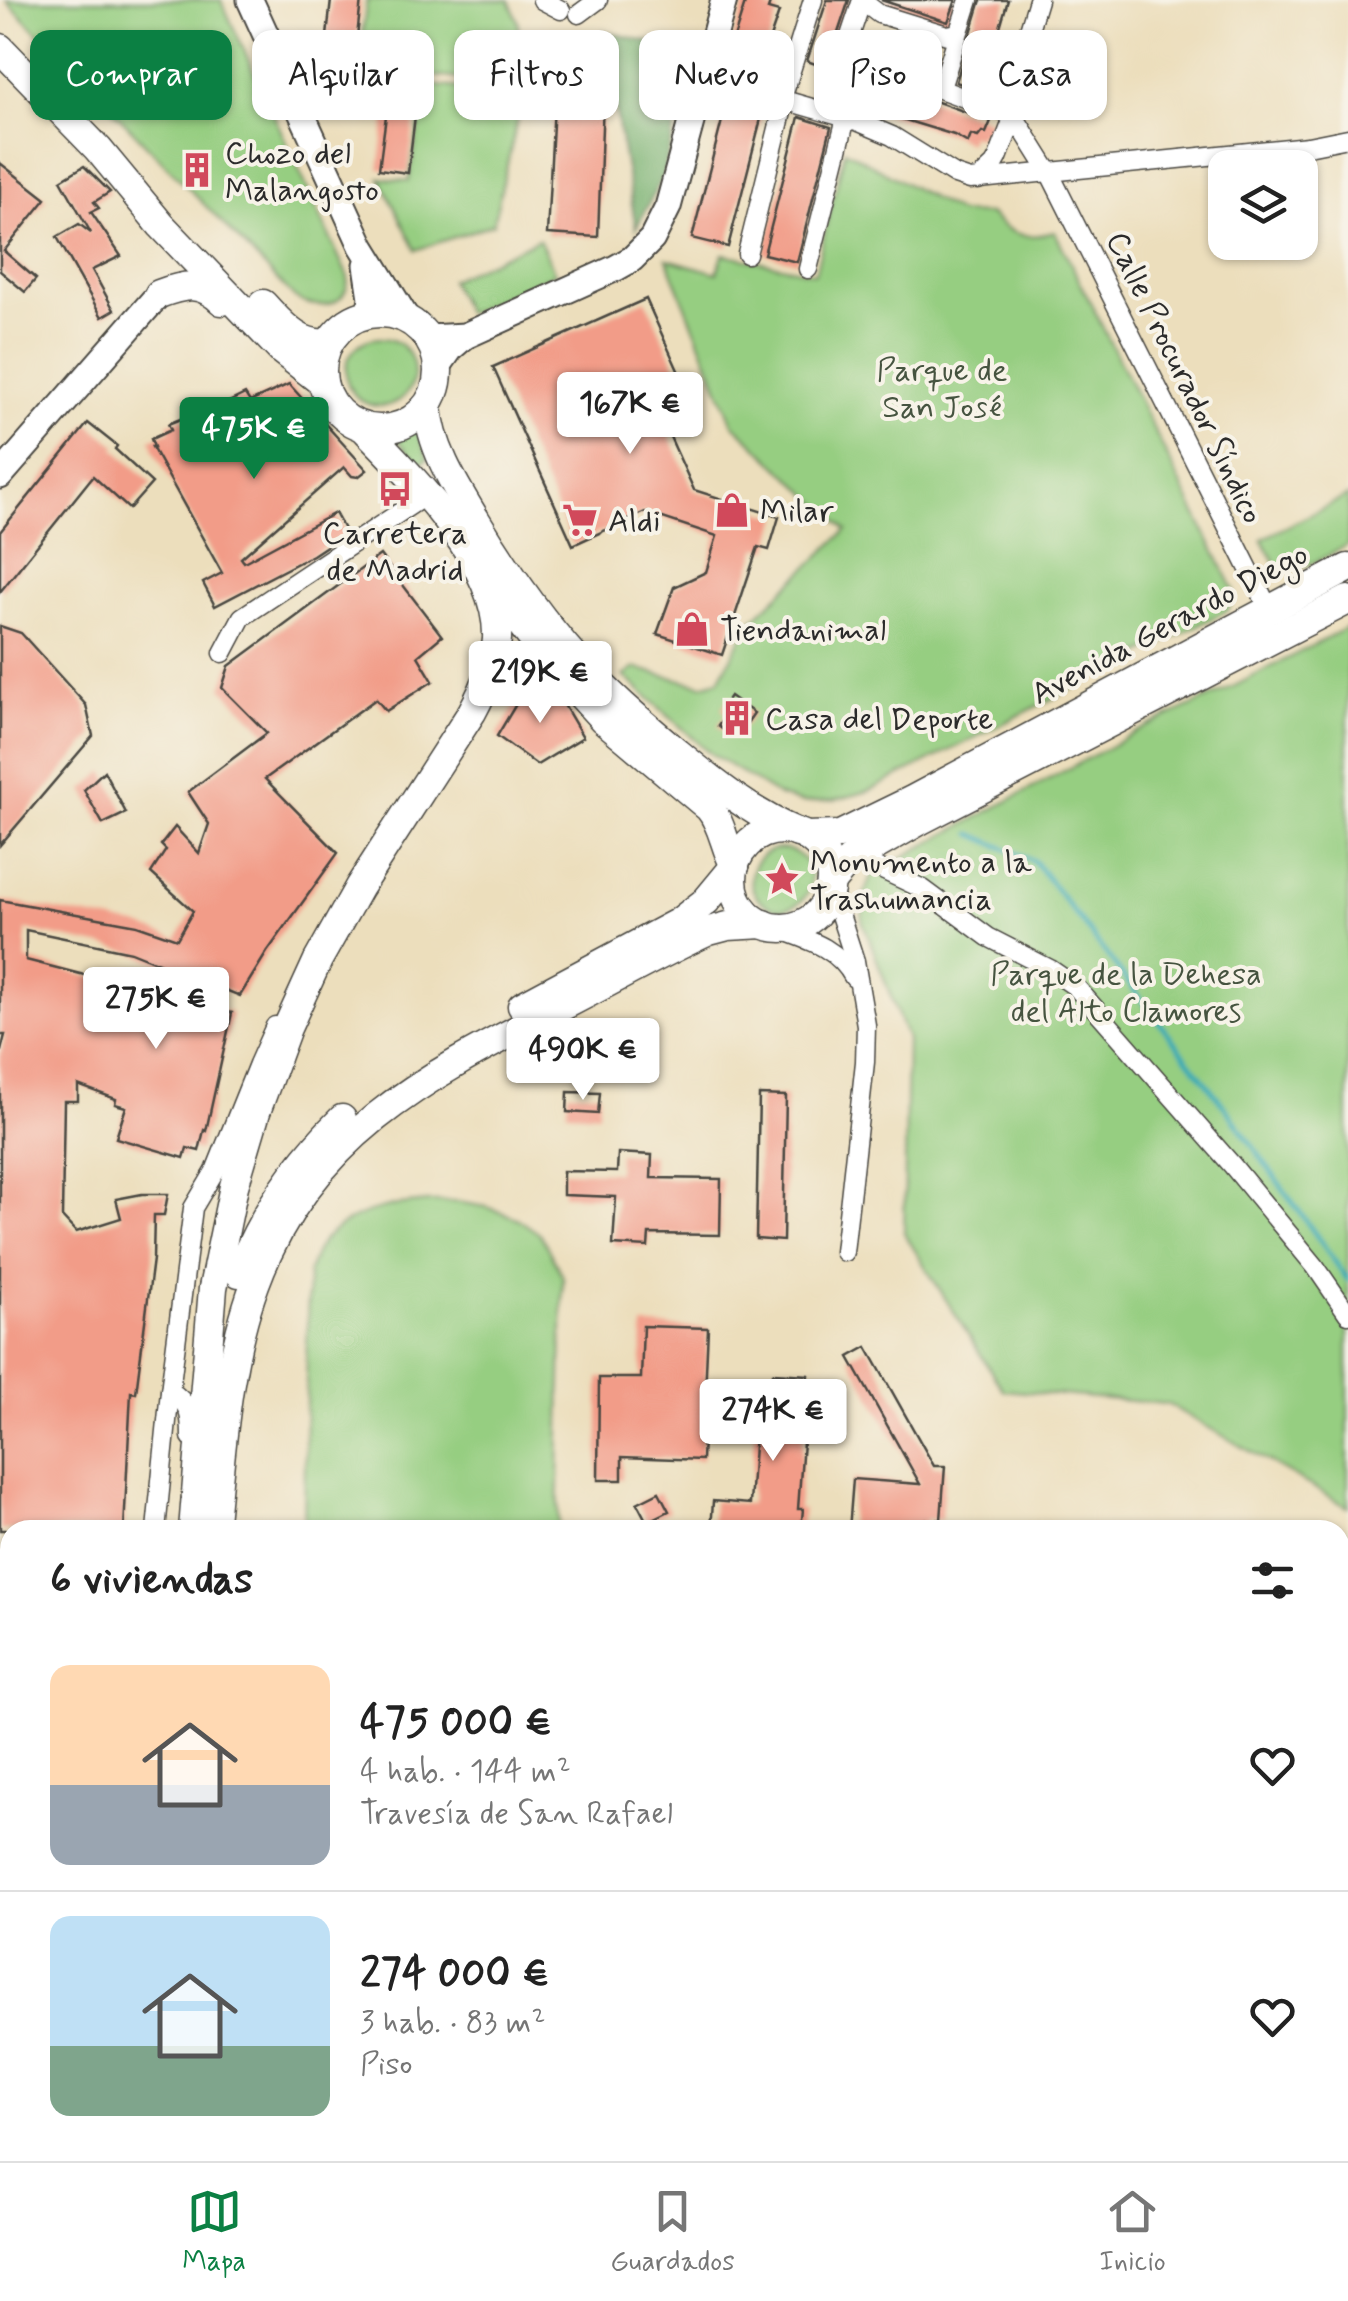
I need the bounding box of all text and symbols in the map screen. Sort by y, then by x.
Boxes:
chip: Comprar [30,30,232,120]
chip: Alquilar [252,30,434,120]
chip: Filtros [454,30,619,120]
chip: Nuevo [639,30,794,120]
chip: Piso [814,30,942,120]
chip: Casa [962,30,1107,120]
place label: Chozo del Malangosto [225,133,379,212]
map controls [1208,150,1318,260]
button: layers [1208,150,1318,260]
building icon: Chozo del Malangosto [178,151,216,189]
street label: Calle Procurador Síndico [1095,225,1273,531]
park label: Parque de San José [876,350,1008,429]
pin: 167K € [549,372,711,457]
text: 167K € [579,383,681,425]
pin: 475K € [173,397,335,482]
text: 475K € [202,408,306,450]
bus stop icon: Carretera de Madrid [376,470,414,508]
shop icon: Milar [713,491,751,529]
place label: Milar [760,491,834,533]
supermarket icon: Aldi [561,501,599,539]
place label: Aldi [608,501,660,543]
place label: Carretera de Madrid [323,513,467,592]
street label: Avenida Gerardo Diego [1024,534,1317,717]
shop icon: Tiendanimal [673,610,711,648]
place label: Tiendanimal [720,610,886,652]
pin: 219K € [459,641,621,726]
text: 219K € [491,652,589,694]
building icon: Casa del Deporte [718,699,756,737]
place label: Casa del Deporte [765,699,993,741]
place label: Monumento a la Trashumancia [810,842,1033,921]
place icon: Monumento a la Trashumancia [763,860,801,898]
park label: Parque de la Dehesa del Alto Clamores [990,954,1262,1033]
pin: 275K € [75,967,237,1052]
text: 275K € [105,978,207,1020]
pin: 490K € [502,1018,664,1103]
text: 490K € [528,1029,638,1071]
pin: 274K € [692,1379,854,1464]
text: 274K € [722,1390,824,1432]
text: 6 viviendas [50,1553,253,1608]
icon: filters [1245,1553,1300,1608]
text: 475 000 € [360,1696,552,1751]
icon: home [130,1705,250,1825]
icon: heart [1245,1738,1300,1793]
text: 4 hab. · 144 m² [360,1751,571,1793]
text: Travesía de San Rafael [360,1793,673,1835]
text: 274 000 € [360,1947,549,2002]
icon: home [130,1956,250,2076]
icon: heart [1245,1989,1300,2044]
text: 3 hab. · 83 m² [360,2002,545,2044]
text: Piso [360,2044,413,2086]
tab: Mapa [182,2184,246,2281]
tab: Guardados [610,2184,735,2281]
tab: Inicio [1099,2184,1166,2281]

